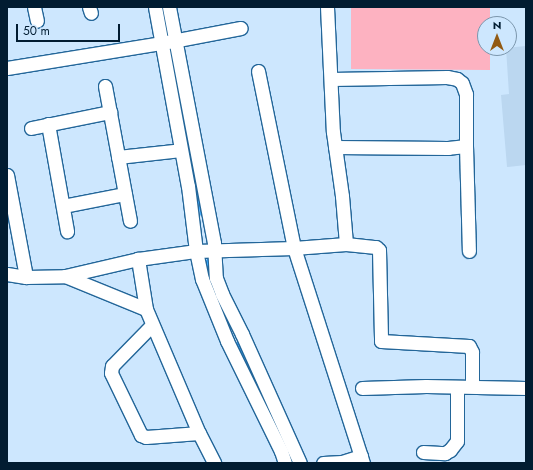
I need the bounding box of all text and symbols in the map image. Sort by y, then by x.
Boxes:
scale bar [18,16,122,42]
north arrow [477,16,517,56]
text: N [493,17,501,33]
text: 50 m [23,22,50,40]

